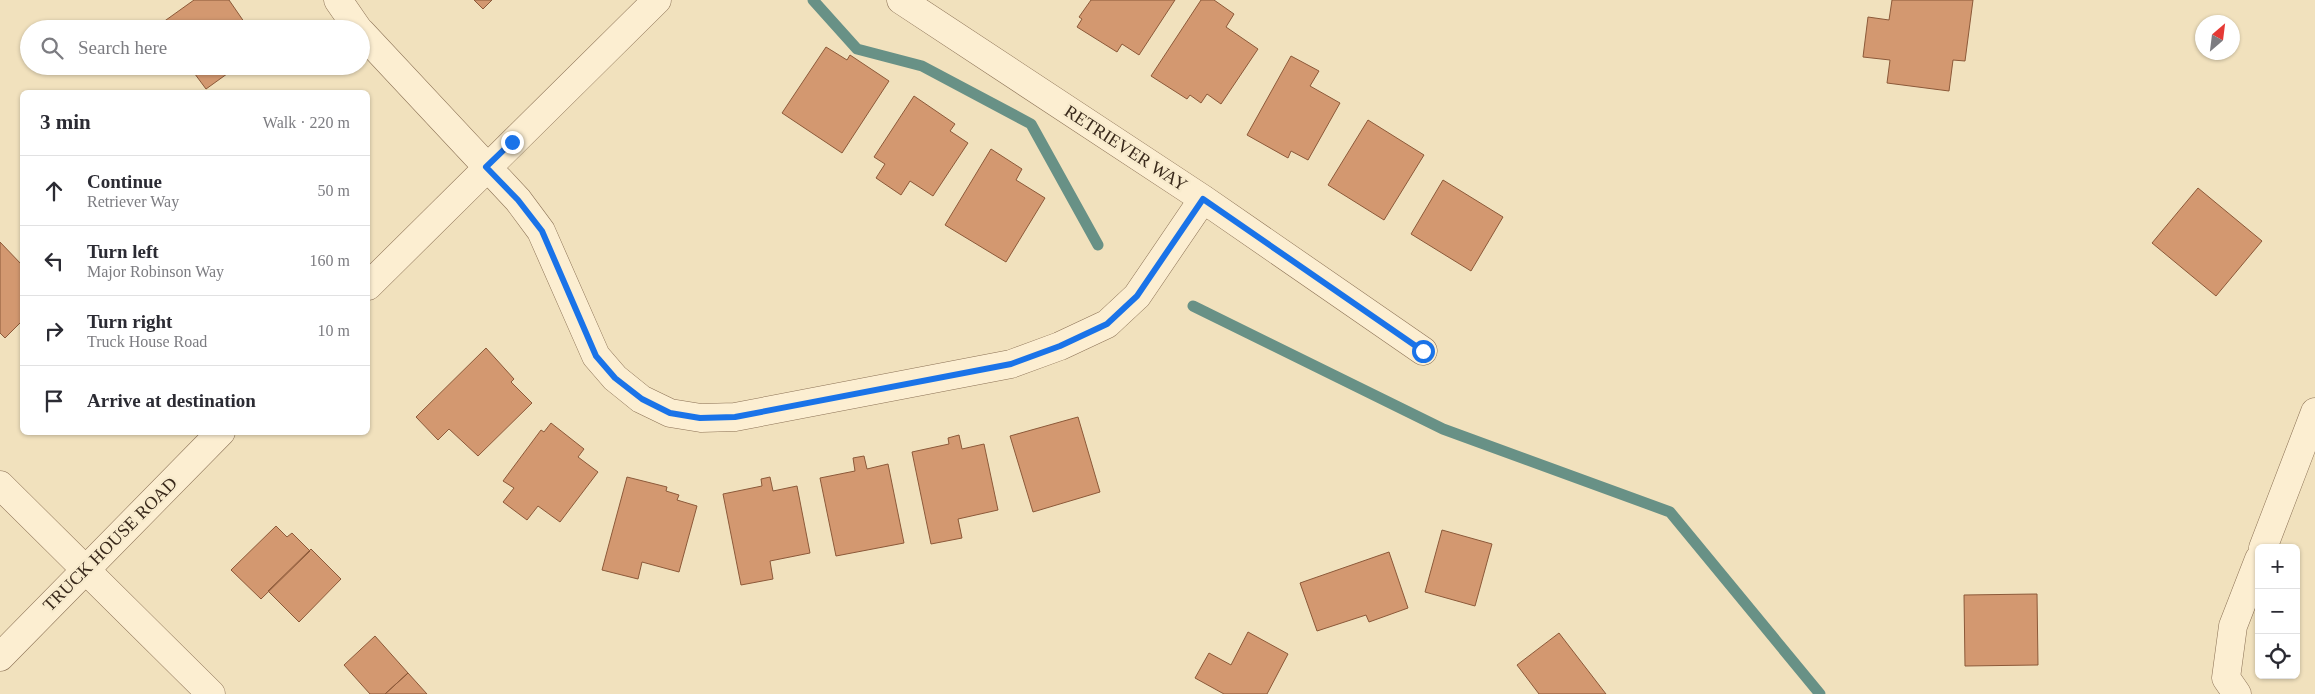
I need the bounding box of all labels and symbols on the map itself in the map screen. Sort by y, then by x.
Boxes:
north arrow [2195,15,2240,60]
street label: RETRIEVER WAY [1061,101,1191,195]
route end [501,131,524,154]
route start [1412,340,1435,363]
street label: TRUCK HOUSE ROAD [39,473,181,615]

